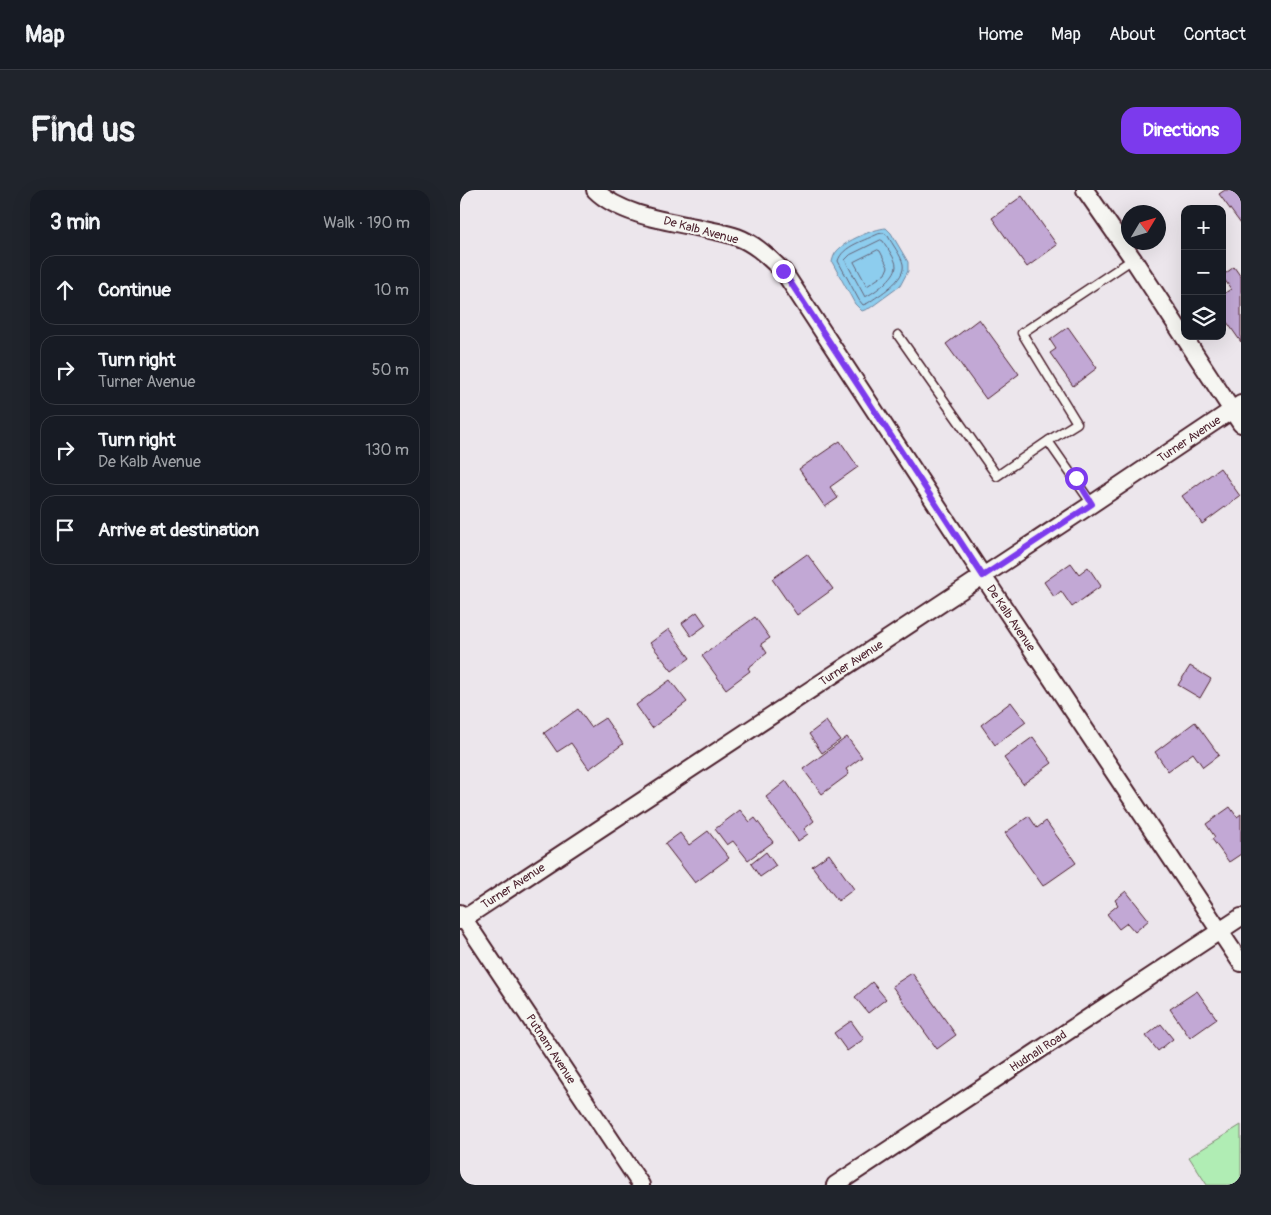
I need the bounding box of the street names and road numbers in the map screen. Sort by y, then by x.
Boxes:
street label: De Kalb Avenue [662,213,740,248]
street label: Turner Avenue [1155,413,1224,466]
street label: De Kalb Avenue [983,582,1038,654]
street label: Turner Avenue [817,637,886,690]
street label: Turner Avenue [479,860,548,913]
street label: Putnam Avenue [522,1012,579,1087]
street label: Hudnall Road [1007,1027,1070,1075]

